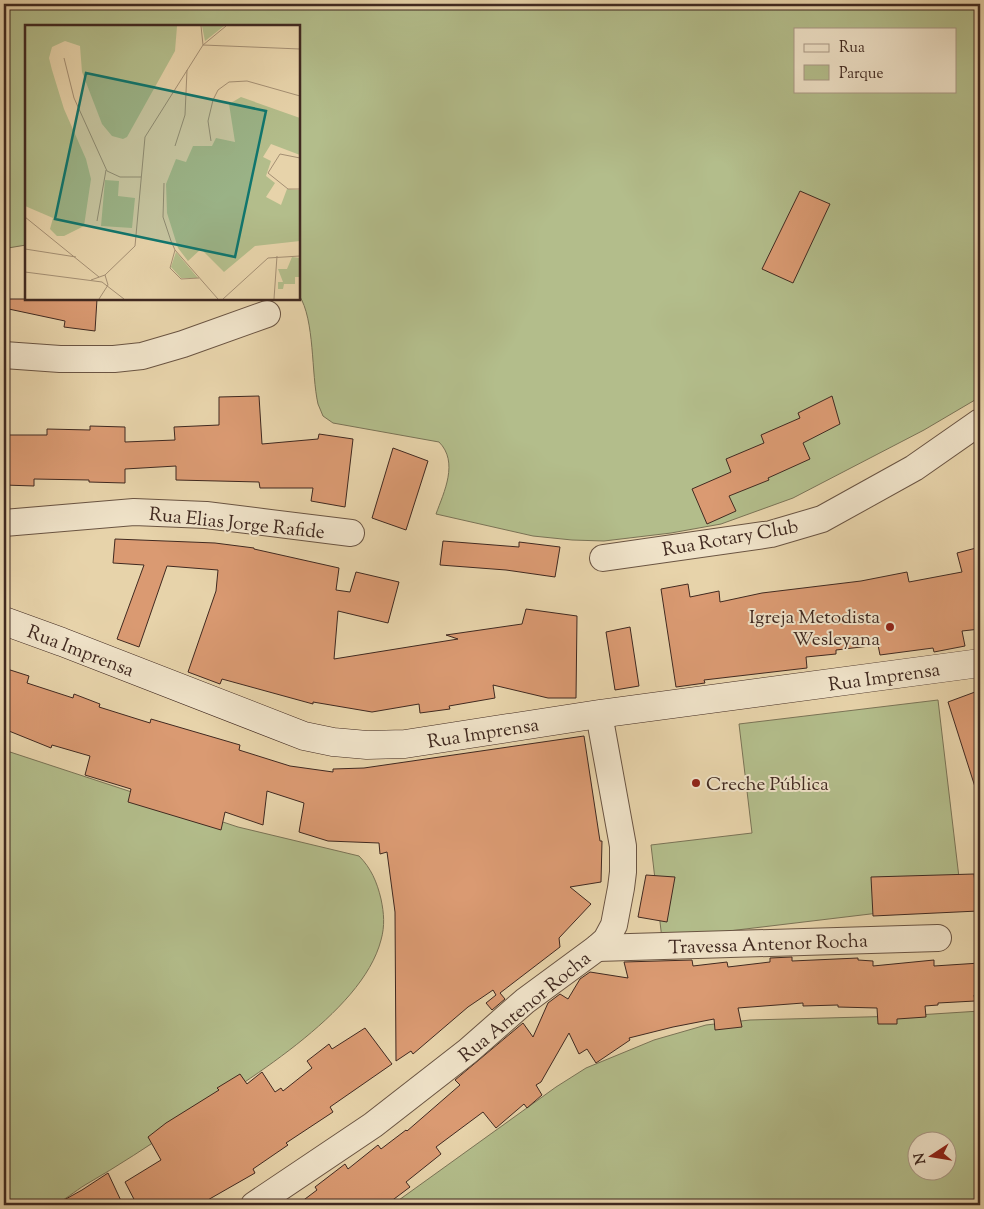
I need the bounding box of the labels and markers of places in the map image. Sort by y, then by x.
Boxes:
place label: Igreja Metodista Wesleyana [749,605,880,654]
marker: Igreja Metodista Wesleyana [884,621,896,633]
place label: Creche Pública [706,772,829,799]
marker: Creche Pública [690,777,702,789]

